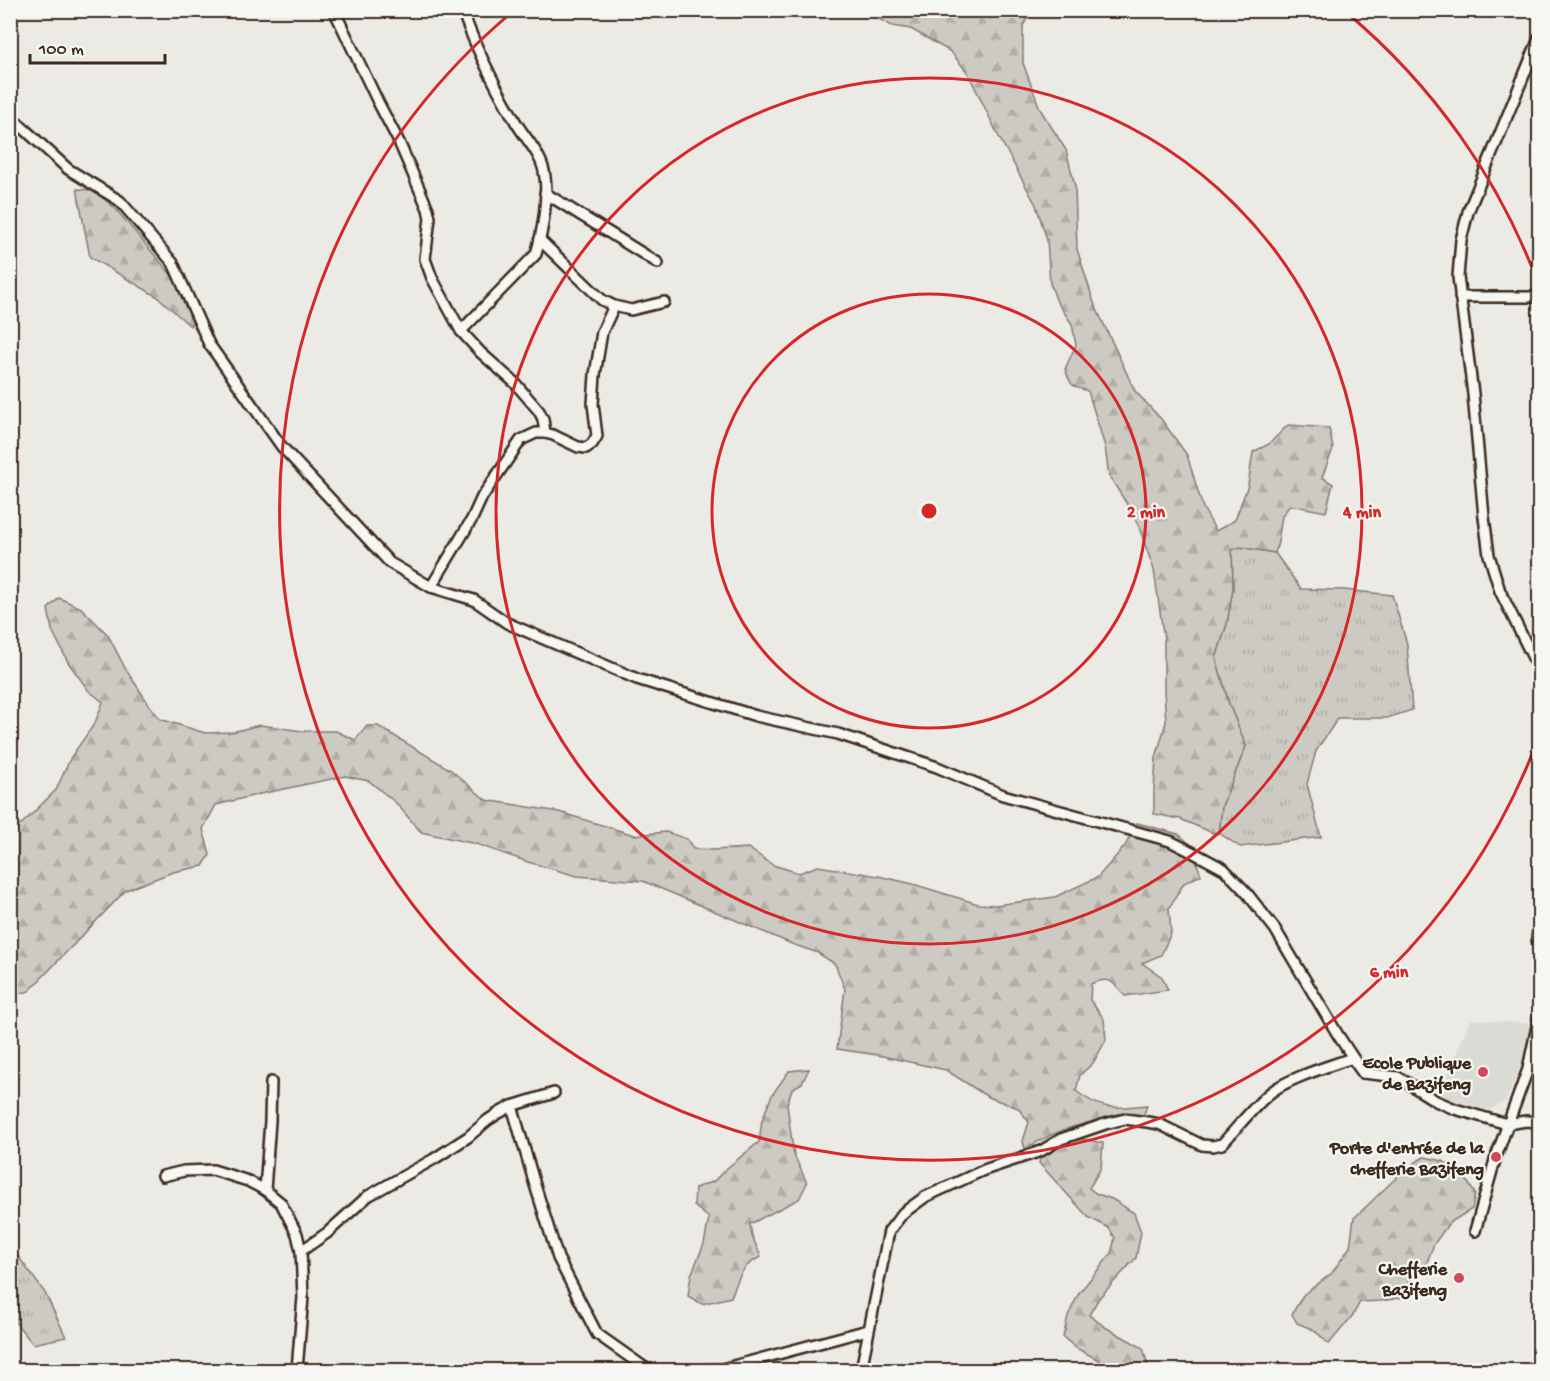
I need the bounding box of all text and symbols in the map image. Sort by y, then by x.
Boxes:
scale bar [30,27,165,65]
text: 100 m [38,40,84,61]
centre of rings [919,501,939,521]
text: 2 min [1127,503,1166,524]
text: 4 min [1342,503,1381,524]
text: 6 min [1370,963,1409,984]
place label: Ecole Publique de Bazifeng [1363,1054,1472,1096]
marker: Ecole Publique de Bazifeng [1476,1065,1490,1079]
place label: Porte d'entrée de la chefferie Bazifeng [1329,1139,1485,1181]
marker: Porte d'entrée de la chefferie Bazifeng [1489,1150,1503,1164]
place label: Chefferie Bazifeng [1377,1260,1448,1302]
marker: Chefferie Bazifeng [1452,1271,1466,1285]

